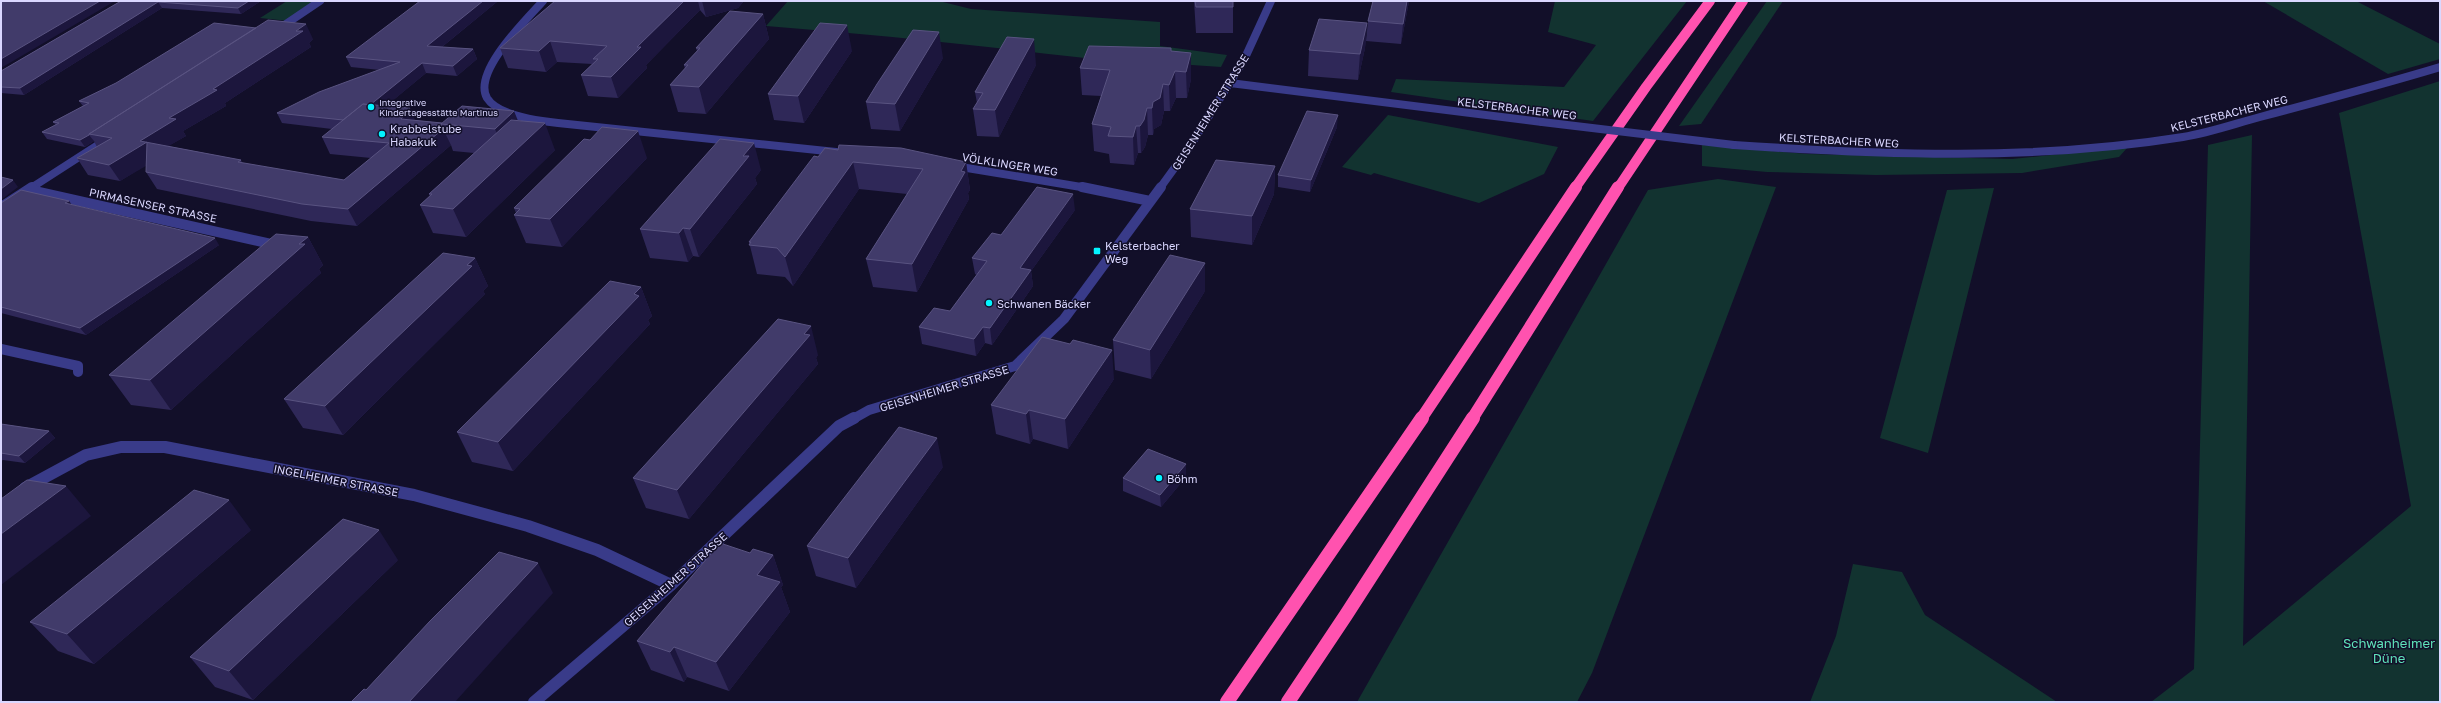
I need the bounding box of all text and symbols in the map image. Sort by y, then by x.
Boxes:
street label: GEISENHEIMER STRASSE [1169,51,1251,172]
street label: KELSTERBACHER WEG [2169,92,2289,134]
street label: KELSTERBACHER WEG [1456,94,1578,122]
place label: Integrative Kindertagesstätte Martinus [379,97,498,118]
marker: Integrative Kindertagesstätte Martinus [366,102,376,112]
place label: Krabbelstube Habakuk [390,122,461,148]
marker: Krabbelstube Habakuk [377,129,387,139]
street label: KELSTERBACHER WEG [1779,130,1900,150]
street label: VÖLKLINGER WEG [961,150,1059,178]
street label: PIRMASENSER STRASSE [88,185,218,225]
place label: Kelsterbacher Weg [1105,239,1180,265]
marker: Kelsterbacher Weg [1092,246,1102,256]
place label: Schwanen Bäcker [997,297,1091,310]
marker: Schwanen Bäcker [984,298,994,308]
street label: GEISENHEIMER STRASSE [878,362,1010,414]
street label: INGELHEIMER STRASSE [273,462,400,499]
place label: Böhm [1167,472,1197,485]
marker: Böhm [1154,473,1164,483]
street label: GEISENHEIMER STRASSE [621,529,729,629]
park label: Schwanheimer Düne [2343,635,2435,666]

